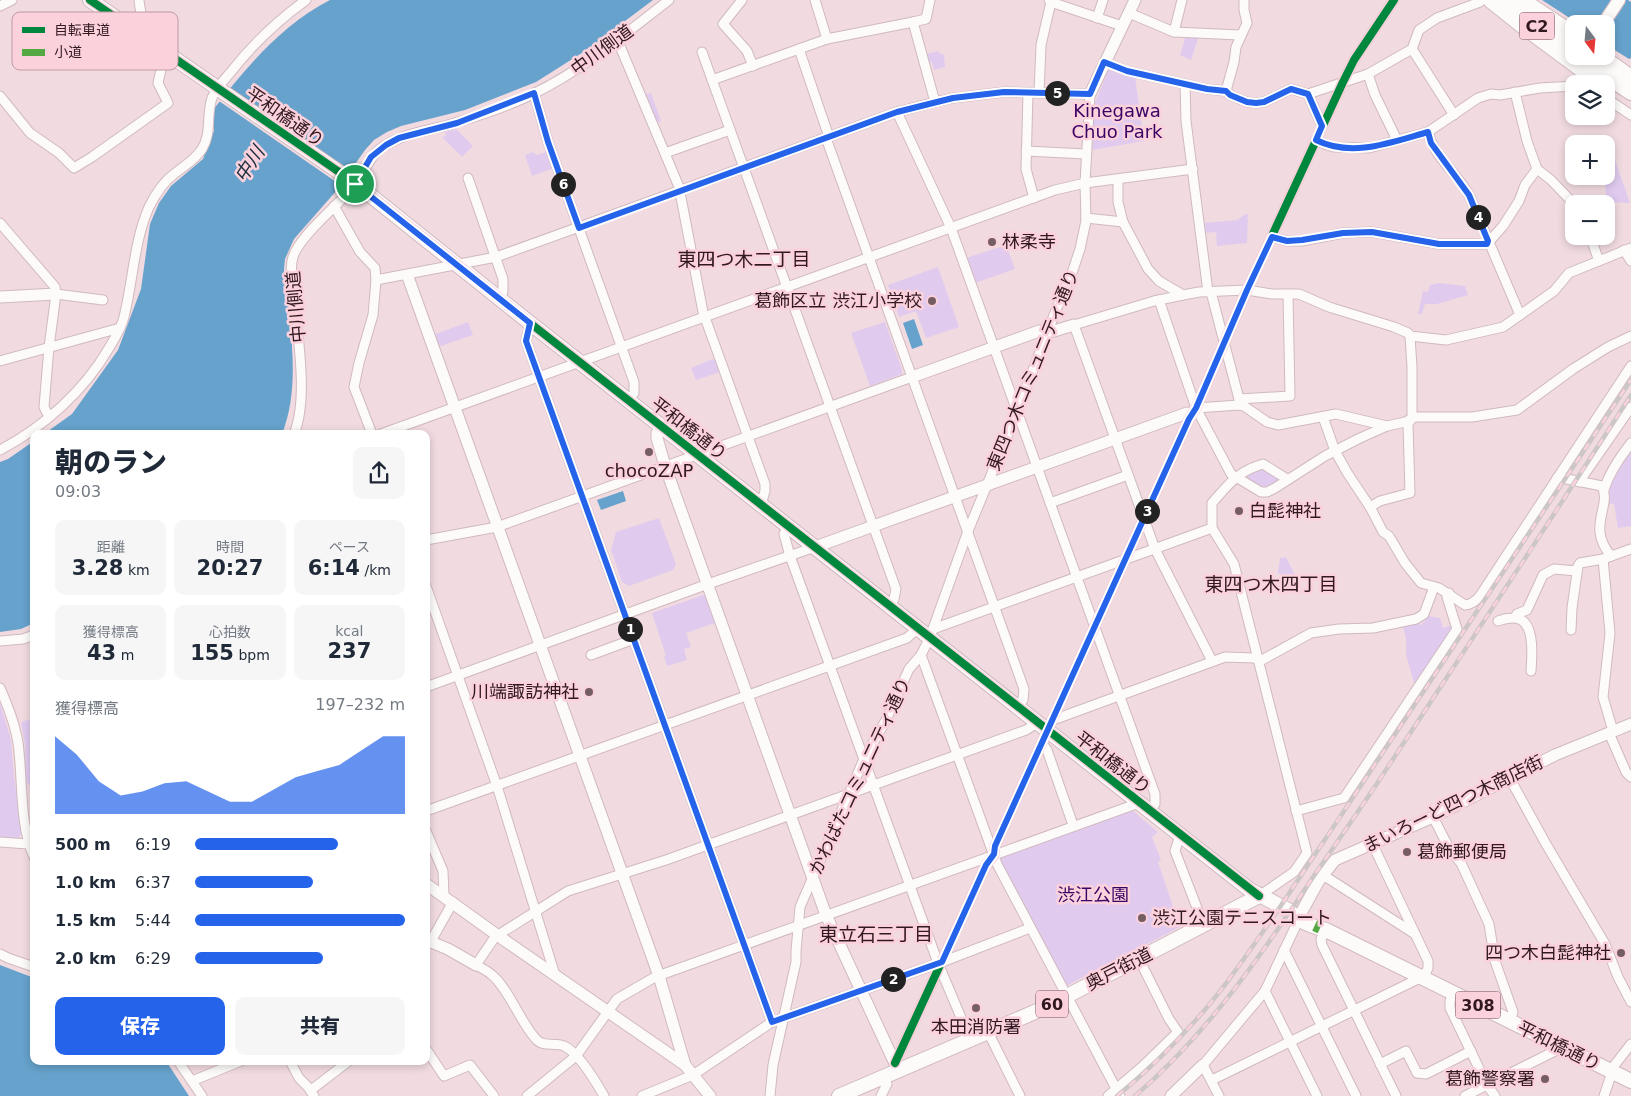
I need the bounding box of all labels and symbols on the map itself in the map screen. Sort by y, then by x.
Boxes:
legend [12,12,178,70]
road number: C2 [1520,12,1554,40]
north arrow [1565,15,1615,65]
street label: 中川側道 [566,20,637,79]
text: 自転車道 [54,22,110,38]
text: 小道 [54,44,82,60]
pin: 5 [1044,80,1070,106]
street label: 平和橋通り [242,82,328,151]
park label: Kinegawa Chuo Park [1071,100,1163,142]
water label: 中川 [229,140,270,186]
pin [334,163,376,205]
pin: 6 [550,172,576,196]
pin: 4 [1466,204,1490,230]
place label: 林柔寺 [1002,231,1056,252]
marker: 林柔寺 [986,236,998,248]
district label: 東四つ木二丁目 [677,248,811,270]
street label: 東四つ木コミュニティ通り [983,266,1083,473]
street label: 中川側道 [282,270,309,344]
place label: 葛飾区立 渋江小学校 [754,290,922,311]
marker: 葛飾区立 渋江小学校 [926,295,938,307]
street label: 平和橋通り [647,393,731,465]
marker: chocoZAP [643,446,655,458]
place label: chocoZAP [605,460,694,481]
pin: 3 [1134,498,1160,524]
place label: 白髭神社 [1249,500,1321,521]
marker: 白髭神社 [1233,505,1245,517]
district label: 東四つ木四丁目 [1204,573,1338,595]
pin: 1 [618,616,642,642]
street label: かわばたコミュニティ通り [805,674,914,878]
place label: 川端諏訪神社 [471,681,579,702]
marker: 川端諏訪神社 [583,686,595,698]
street label: 平和橋通り [1071,727,1155,799]
street label: まいろーど四つ木商店街 [1359,751,1546,856]
place label: 葛飾郵便局 [1417,841,1507,862]
marker: 葛飾郵便局 [1401,846,1413,858]
park label: 渋江公園 [1057,884,1129,905]
place label: 渋江公園テニスコート [1152,907,1332,928]
marker: 渋江公園テニスコート [1136,912,1148,924]
district label: 東立石三丁目 [819,923,933,945]
place label: 四つ木白髭神社 [1485,942,1611,963]
street label: 奥戸街道 [1082,943,1156,994]
marker: 四つ木白髭神社 [1615,947,1627,959]
pin: 2 [880,966,906,992]
road number: 60 [1036,991,1068,1018]
road number: 308 [1456,992,1500,1018]
marker: 本田消防署 [970,1002,982,1014]
place label: 本田消防署 [931,1016,1021,1037]
street label: 平和橋通り [1514,1016,1604,1075]
place label: 葛飾警察署 [1445,1068,1535,1089]
marker: 葛飾警察署 [1539,1073,1551,1085]

